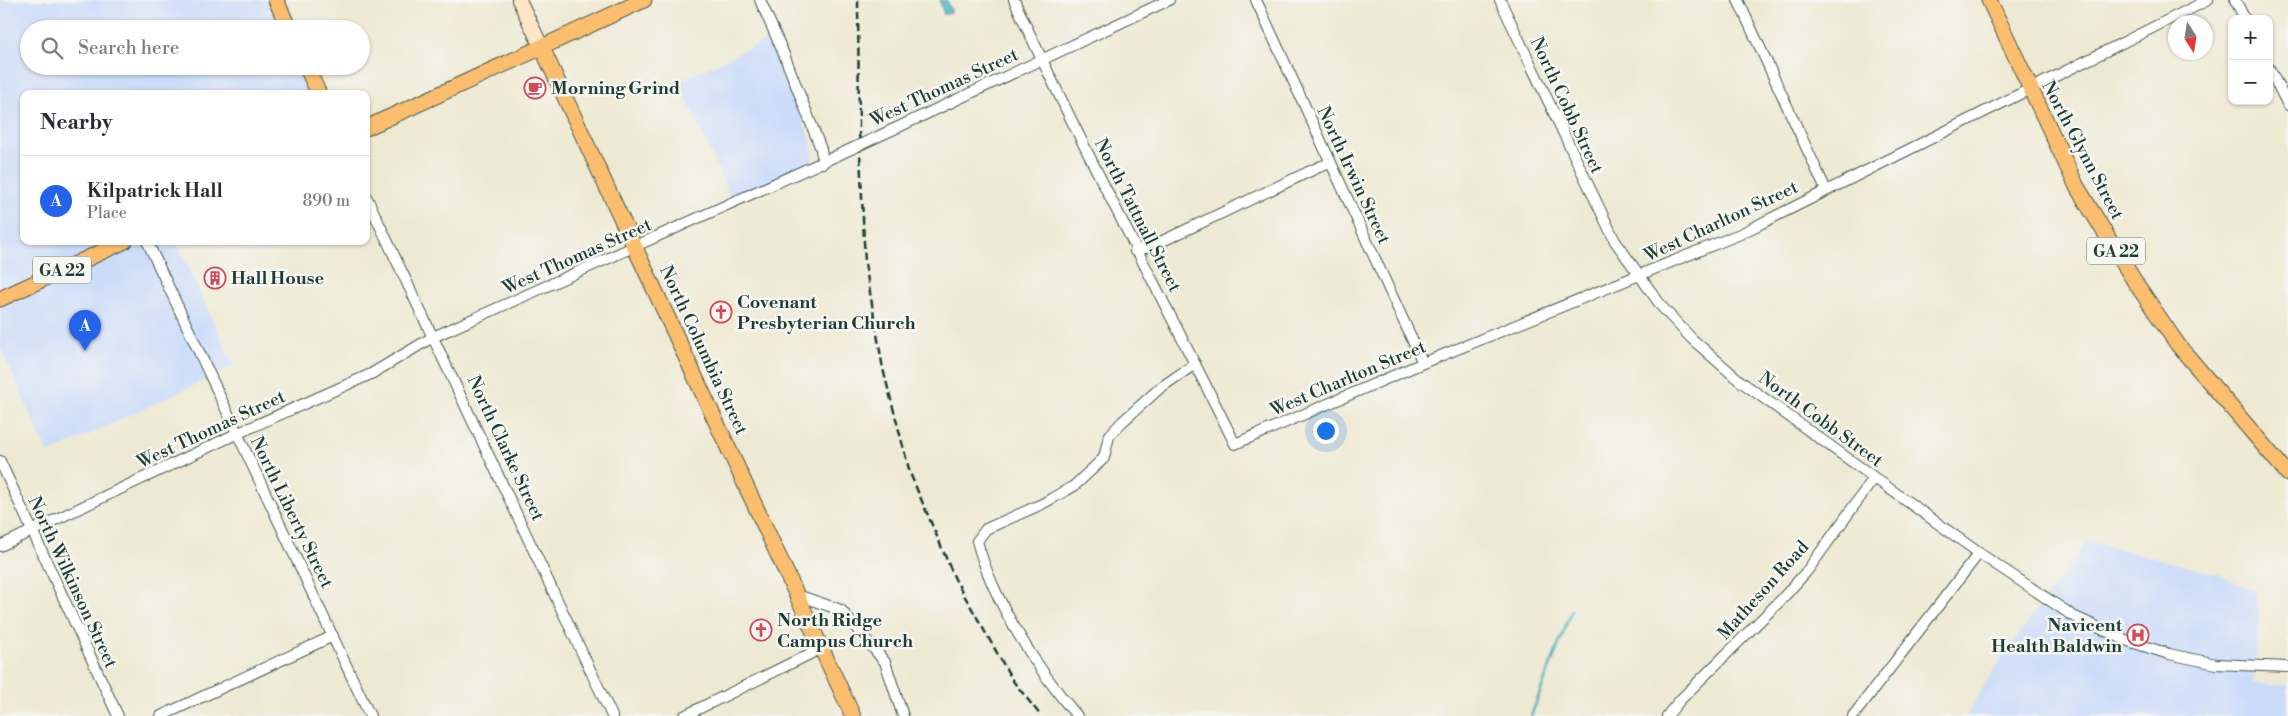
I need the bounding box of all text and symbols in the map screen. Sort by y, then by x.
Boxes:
north arrow [2168,15,2213,60]
map controls [2228,15,2273,105]
button: + [2228,15,2273,60]
search box [20,20,370,75]
street label: North Cobb Street [1525,33,1609,178]
icon: search [38,34,66,62]
text: Search here [78,36,179,60]
street label: West Thomas Street [866,43,1023,132]
button: − [2228,60,2273,105]
cafe icon: Morning Grind [523,76,547,100]
place label: Morning Grind [551,77,680,100]
street label: North Glynn Street [2036,77,2129,224]
street label: North Irwin Street [1312,103,1396,248]
text: Nearby [40,110,113,136]
street label: North Tattnall Street [1089,135,1186,296]
street label: West Charlton Street [1640,175,1802,268]
text: Kilpatrick Hall [87,179,223,203]
text: A [50,191,62,211]
text: 890 m [303,191,350,211]
text: Place [87,203,127,223]
street label: West Thomas Street [498,213,656,300]
road number: GA 22 [2087,238,2145,264]
road number: GA 22 [33,256,91,284]
street label: North Columbia Street [654,262,753,439]
building icon: Hall House [203,266,227,290]
place label: Hall House [231,267,325,290]
place label: Covenant Presbyterian Church [737,291,916,335]
church icon: Covenant Presbyterian Church [709,300,733,324]
pin: A [69,310,101,351]
street label: West Charlton Street [1266,335,1430,422]
street label: North Cobb Street [1754,367,1888,473]
street label: North Clarke Street [462,372,550,525]
street label: West Thomas Street [133,385,290,474]
your location [1313,418,1339,444]
street label: North Liberty Street [245,433,338,592]
street label: North Wilkinson Street [23,493,123,672]
street label: Matheson Road [1713,535,1814,645]
place label: North Ridge Campus Church [777,609,913,653]
place label: Navicent Health Baldwin [1991,614,2123,658]
church icon: North Ridge Campus Church [749,618,773,642]
hospital icon: Navicent Health Baldwin [2126,623,2150,647]

